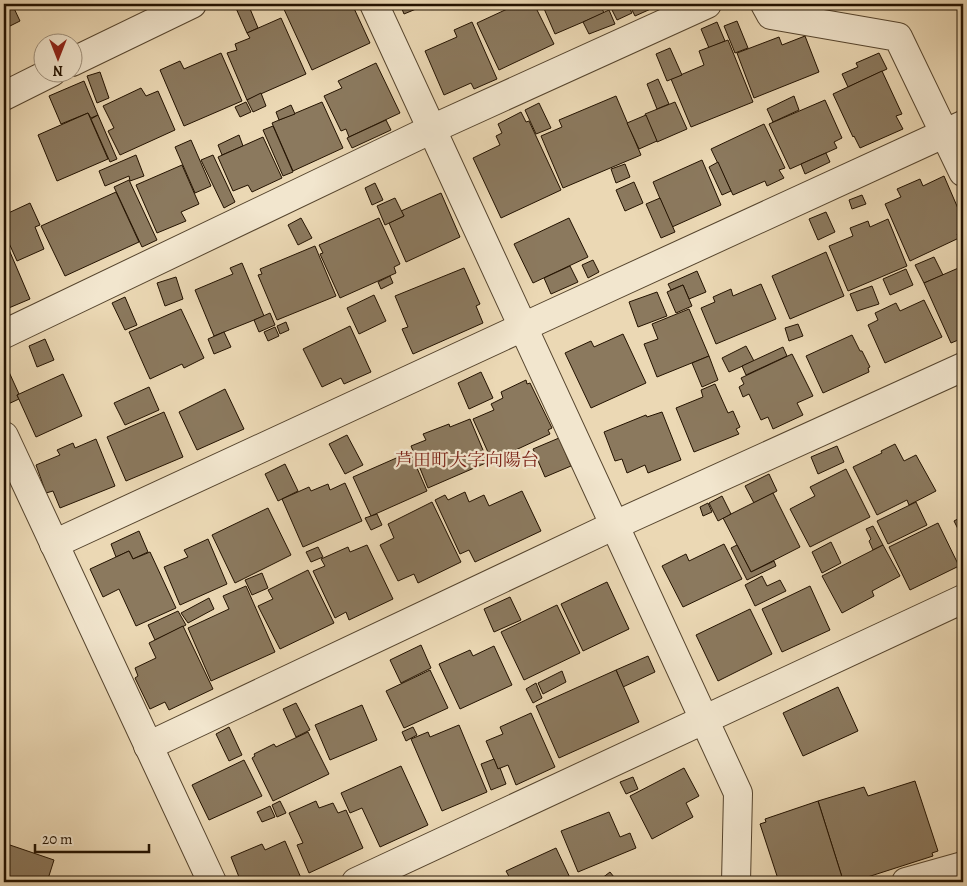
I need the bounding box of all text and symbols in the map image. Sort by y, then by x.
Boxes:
north arrow [32,32,82,82]
text: N [53,61,63,80]
district label: 芦田町大字向陽台 [395,448,539,472]
scale bar [35,821,149,853]
text: 20 m [42,829,73,849]

